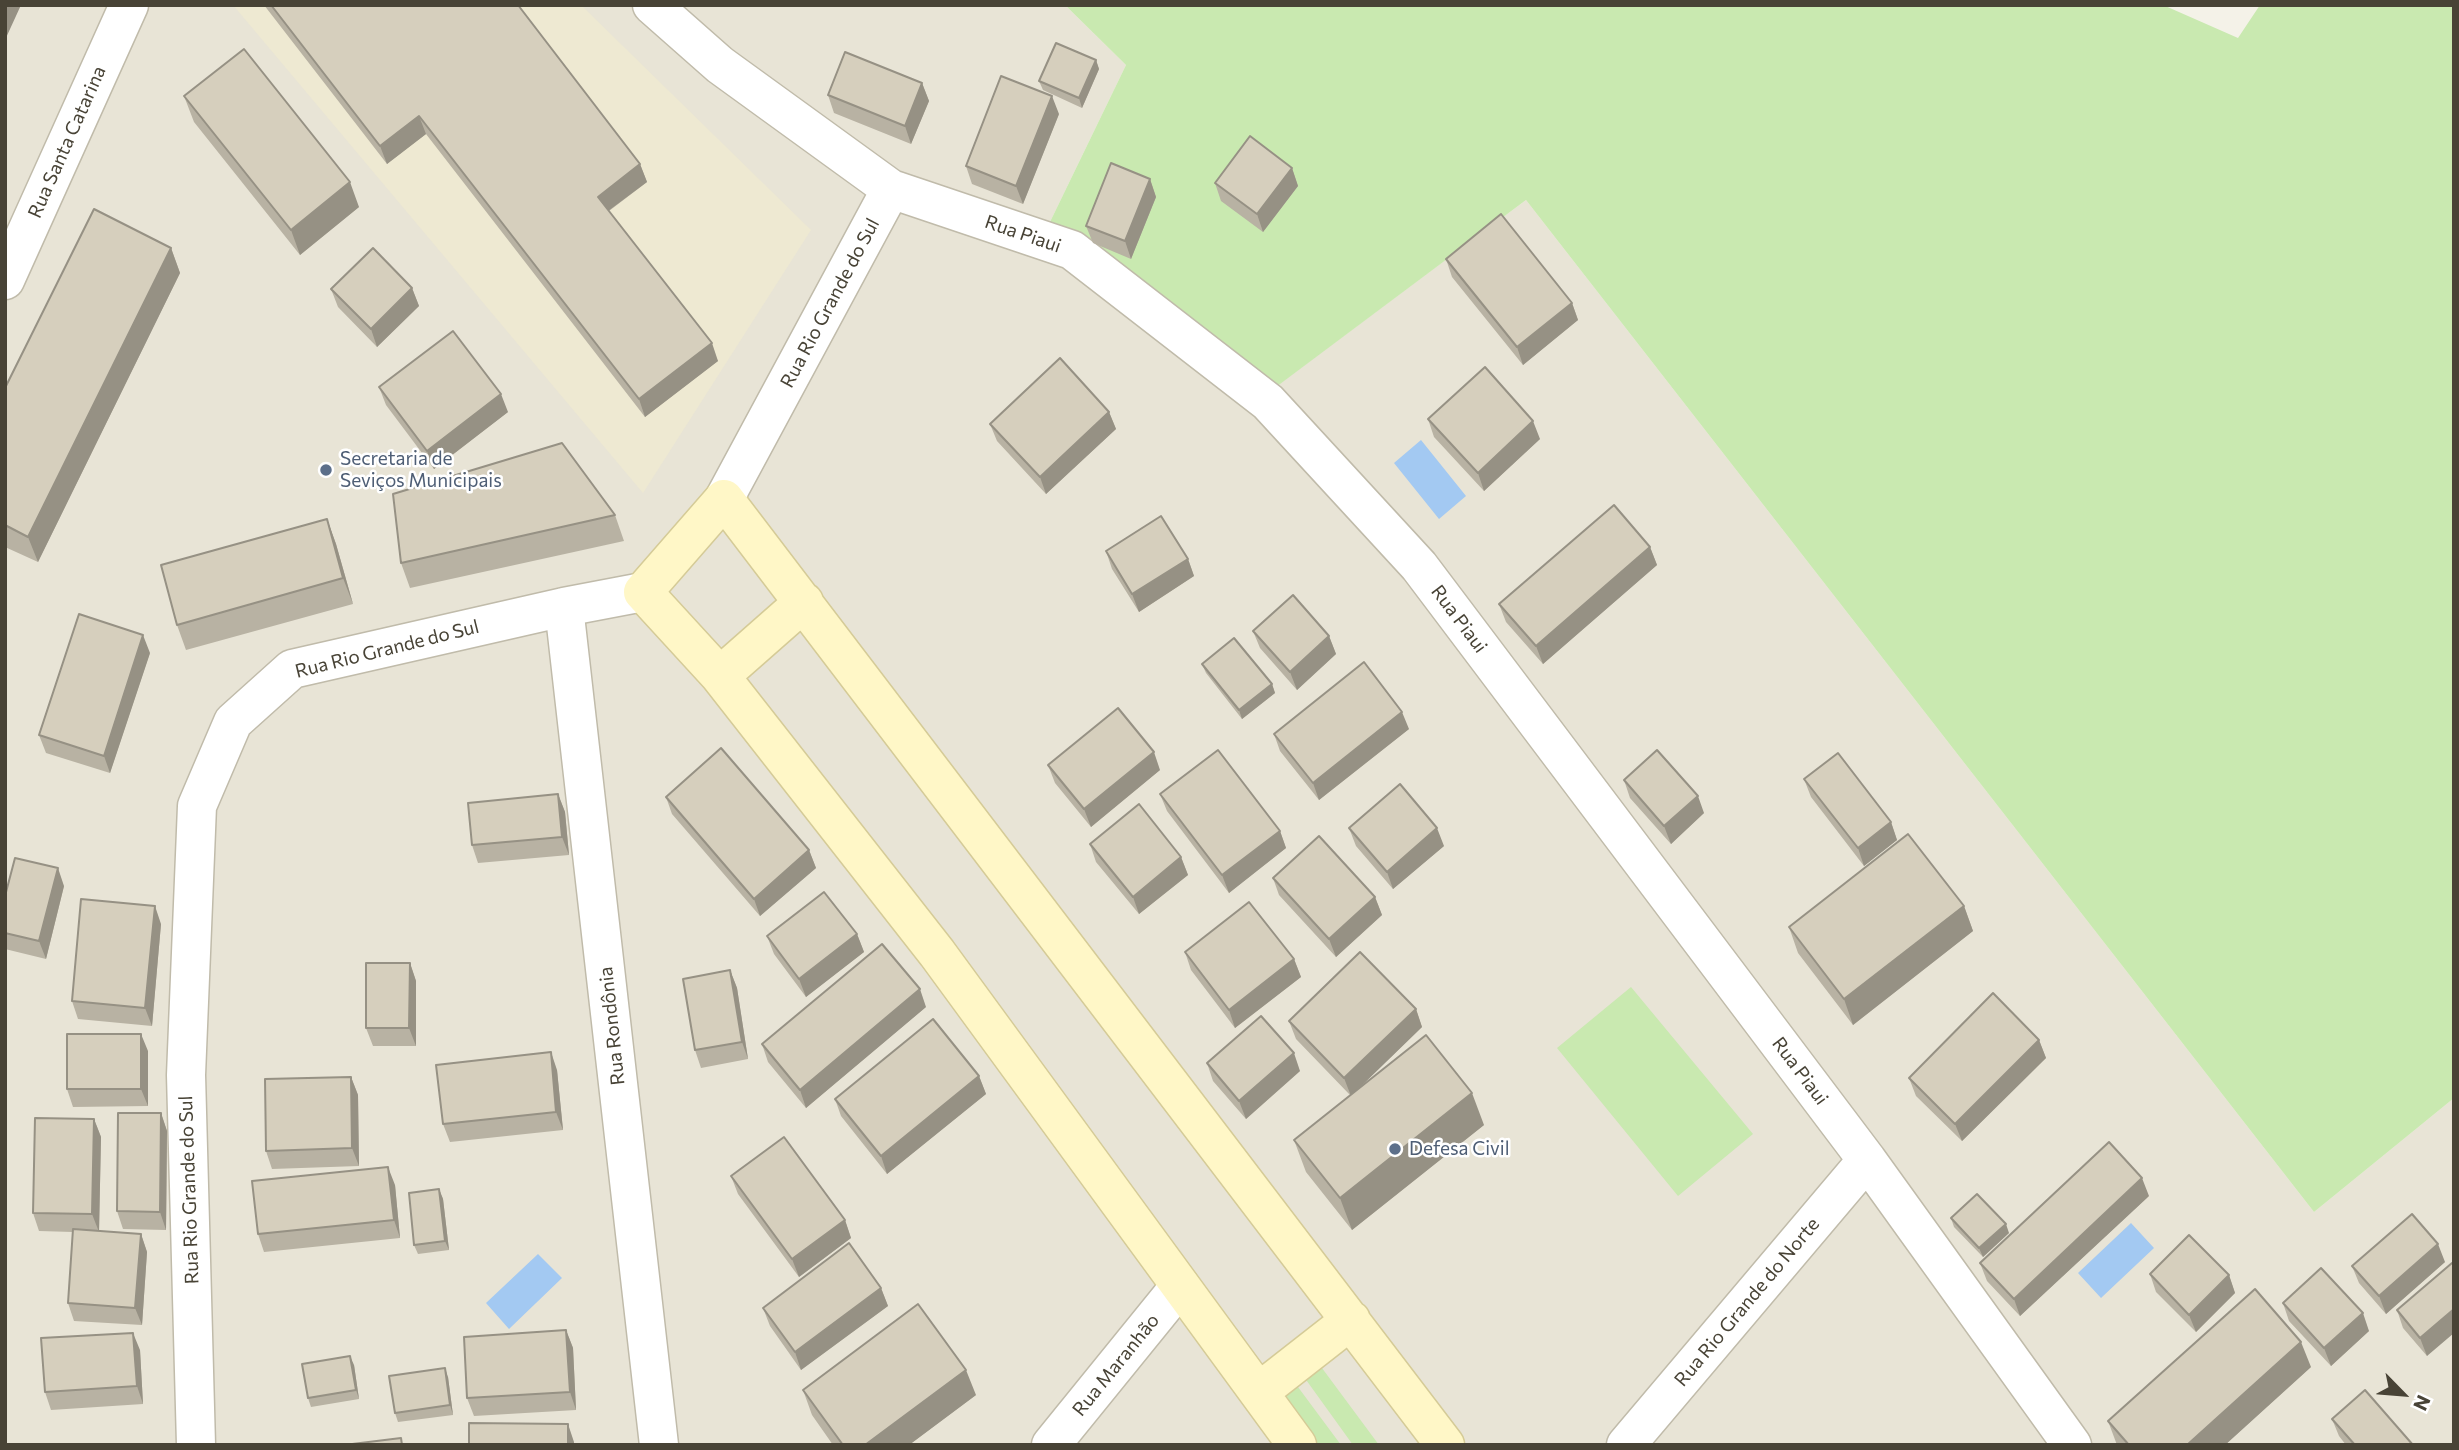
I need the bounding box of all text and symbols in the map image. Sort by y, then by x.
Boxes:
street label: Rua Santa Catarina [23,62,111,222]
street label: Rua Piaui [982,210,1064,258]
street label: Rua Rio Grande do Sul [776,214,884,392]
place label: Secretaria de Seviços Municipais [340,448,502,492]
marker: Secretaria de Seviços Municipais [318,462,334,478]
street label: Rua Piaui [1426,581,1492,657]
street label: Rua Rio Grande do Sul [293,615,481,683]
street label: Rua Rondônia [594,966,630,1086]
street label: Rua Piaui [1767,1033,1833,1109]
street label: Rua Rio Grande do Sul [174,1095,204,1285]
place label: Defesa Civil [1409,1138,1510,1160]
marker: Defesa Civil [1387,1141,1403,1157]
street label: Rua Rio Grande do Norte [1670,1213,1824,1391]
street label: Rua Maranhão [1068,1309,1164,1421]
north arrow [2368,1359,2438,1429]
text: N [2409,1392,2436,1414]

